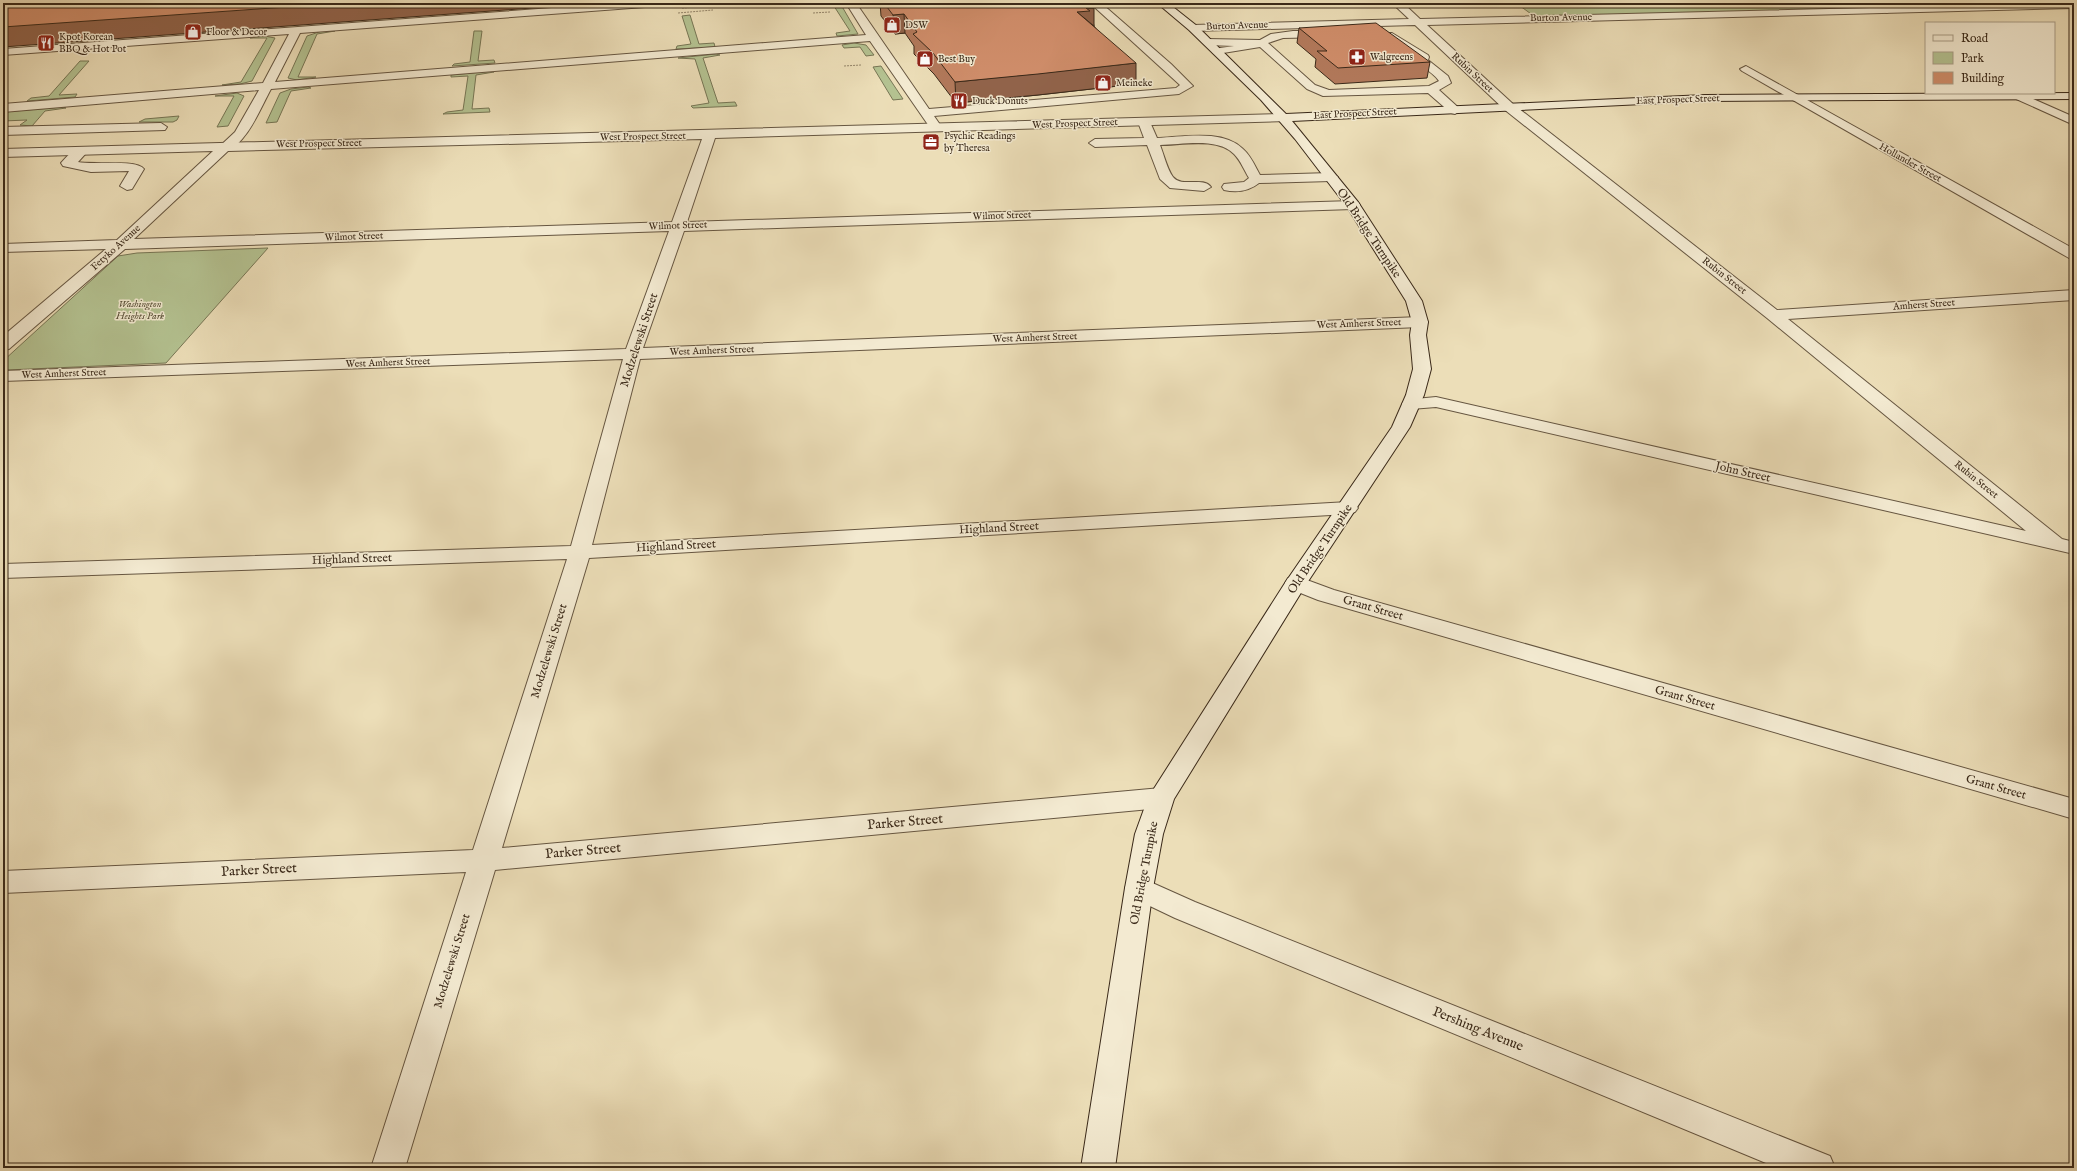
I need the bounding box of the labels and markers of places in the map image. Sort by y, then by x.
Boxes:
shop icon: DSW [882,15,902,35]
place label: DSW [905,19,928,32]
shop icon: Floor & Decor [183,22,203,42]
place label: Floor & Decor [206,26,268,39]
place label: Kpot Korean BBQ & Hot Pot [59,31,127,56]
restaurant icon: Kpot Korean BBQ & Hot Pot [36,33,56,53]
pharmacy icon: Walgreens [1347,47,1367,67]
shop icon: Best Buy [915,49,935,69]
place label: Walgreens [1370,51,1414,64]
place label: Best Buy [938,53,975,66]
shop icon: Meineke [1093,73,1113,93]
place label: Meineke [1116,77,1153,90]
restaurant icon: Duck Donuts [949,91,969,111]
place label: Duck Donuts [972,95,1028,108]
place label: Psychic Readings by Theresa [944,130,1016,155]
office icon: Psychic Readings by Theresa [921,132,941,152]

